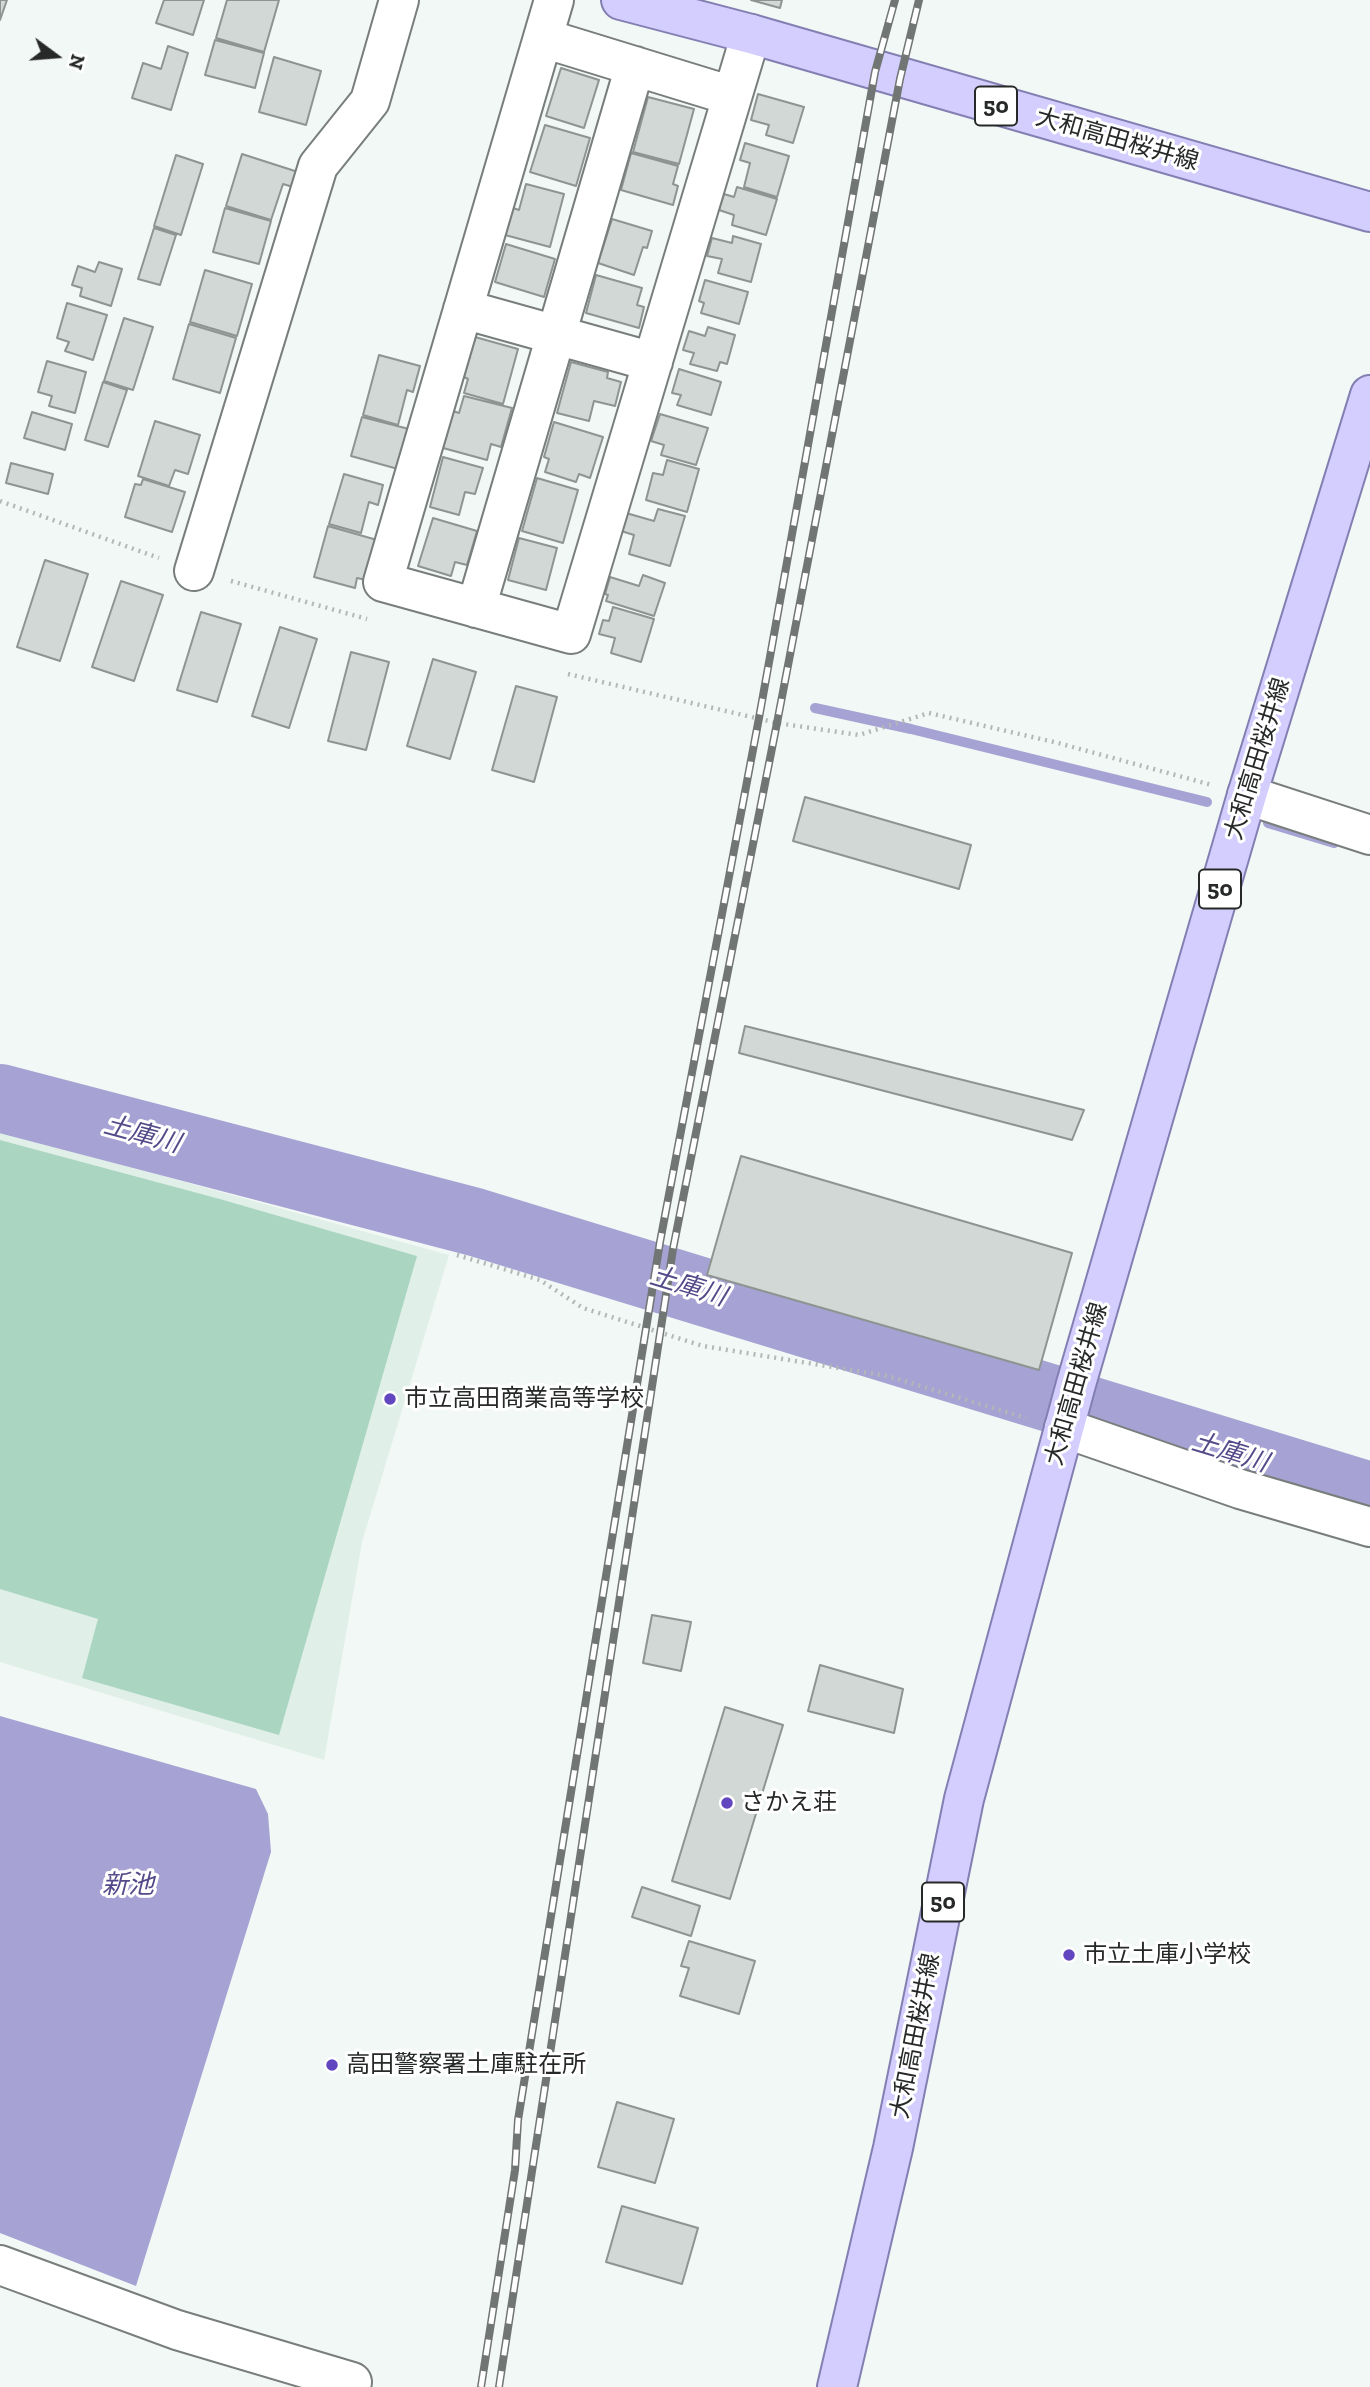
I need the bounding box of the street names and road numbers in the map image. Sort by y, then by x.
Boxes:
road number: 50 [975,86,1017,125]
street label: 大和高田桜井線 [1032,103,1202,177]
street label: 大和高田桜井線 [1220,674,1296,844]
road number: 50 [1199,870,1241,908]
street label: 大和高田桜井線 [1040,1299,1114,1469]
road number: 50 [922,1882,964,1922]
street label: 大和高田桜井線 [886,1951,946,2121]

